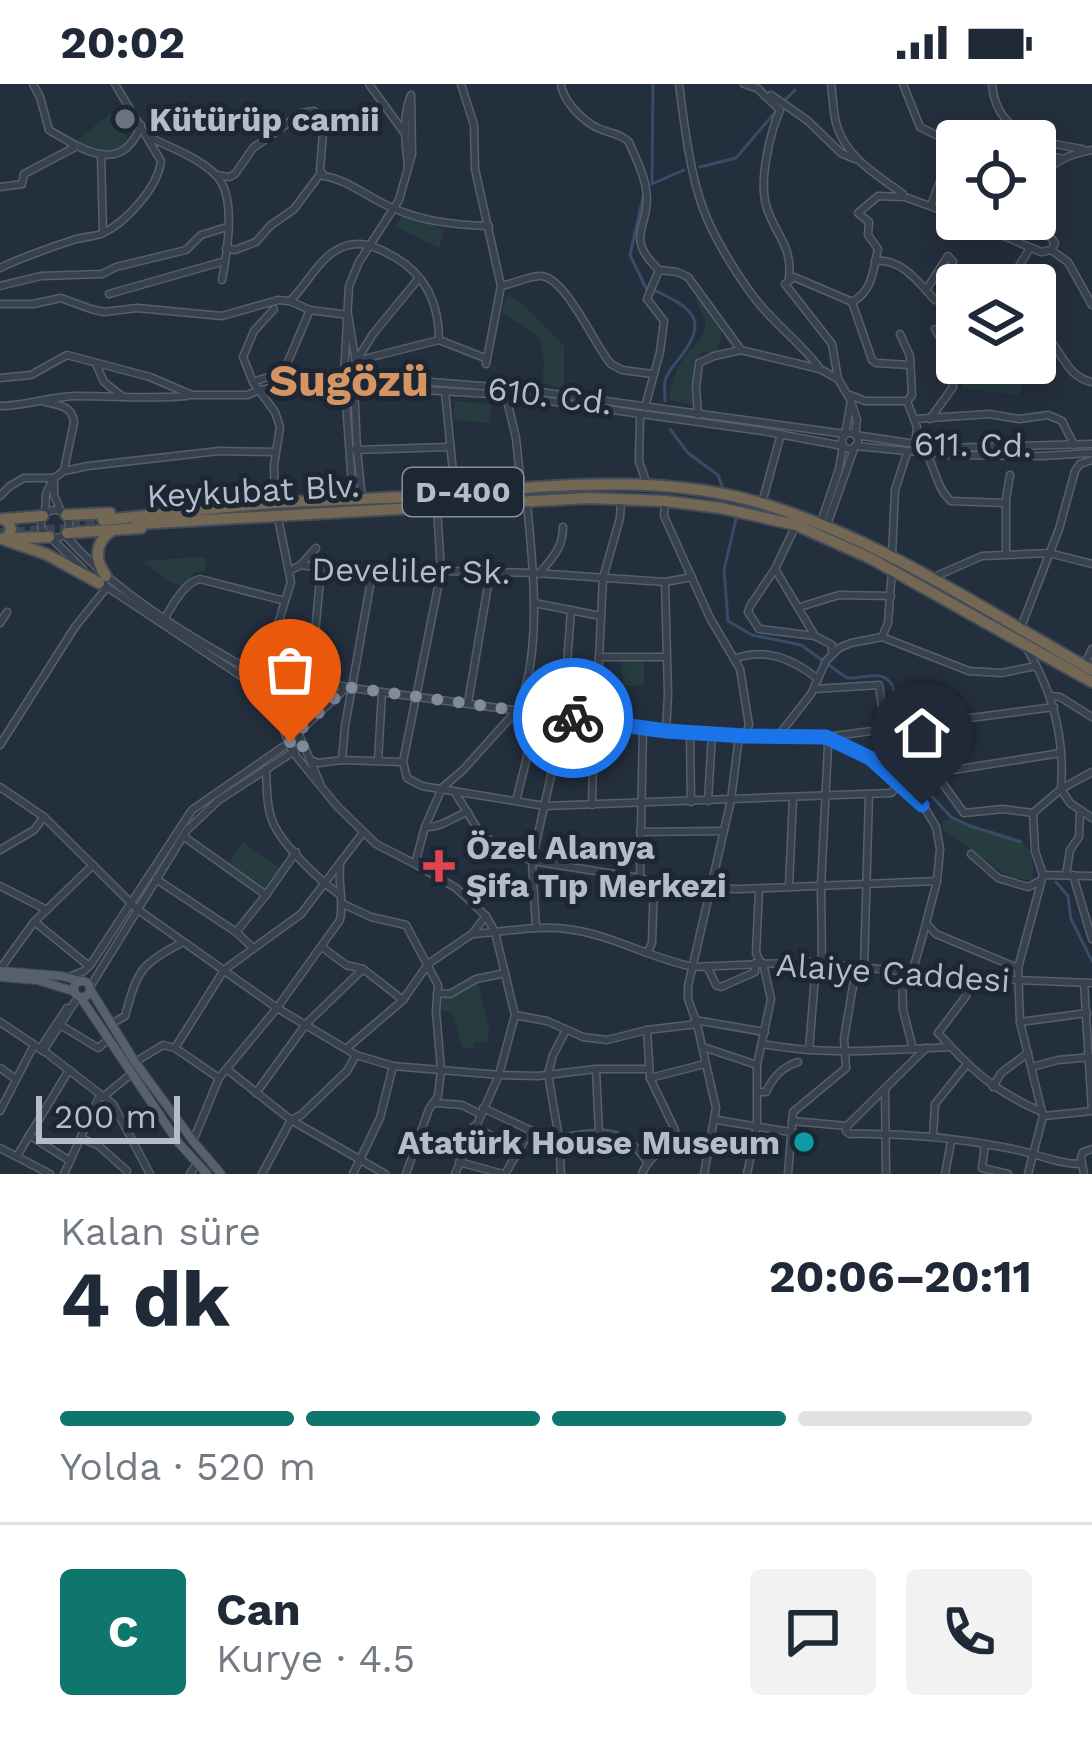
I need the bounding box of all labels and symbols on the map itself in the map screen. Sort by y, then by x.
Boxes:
place label: Kütürüp camii [149,100,380,139]
marker: Kütürüp camii [112,106,138,132]
district label: Sugözü [269,354,429,407]
street label: 610. Cd. [486,369,614,422]
street label: 611. Cd. [914,424,1032,465]
street label: Keykubat Blv. [146,465,360,516]
road number: D-400 [403,468,523,516]
street label: Develiler Sk. [311,549,511,592]
pin [239,619,341,742]
courier [513,658,633,778]
pin [871,682,973,805]
place label: Özel Alanya Şifa Tıp Merkezi [466,828,727,905]
marker: Özel Alanya Şifa Tıp Merkezi [423,850,455,882]
street label: Alaiye Caddesi [775,945,1011,1000]
scale bar [36,1090,180,1143]
place label: Atatürk House Museum [398,1123,780,1162]
marker: Atatürk House Museum [791,1129,817,1155]

